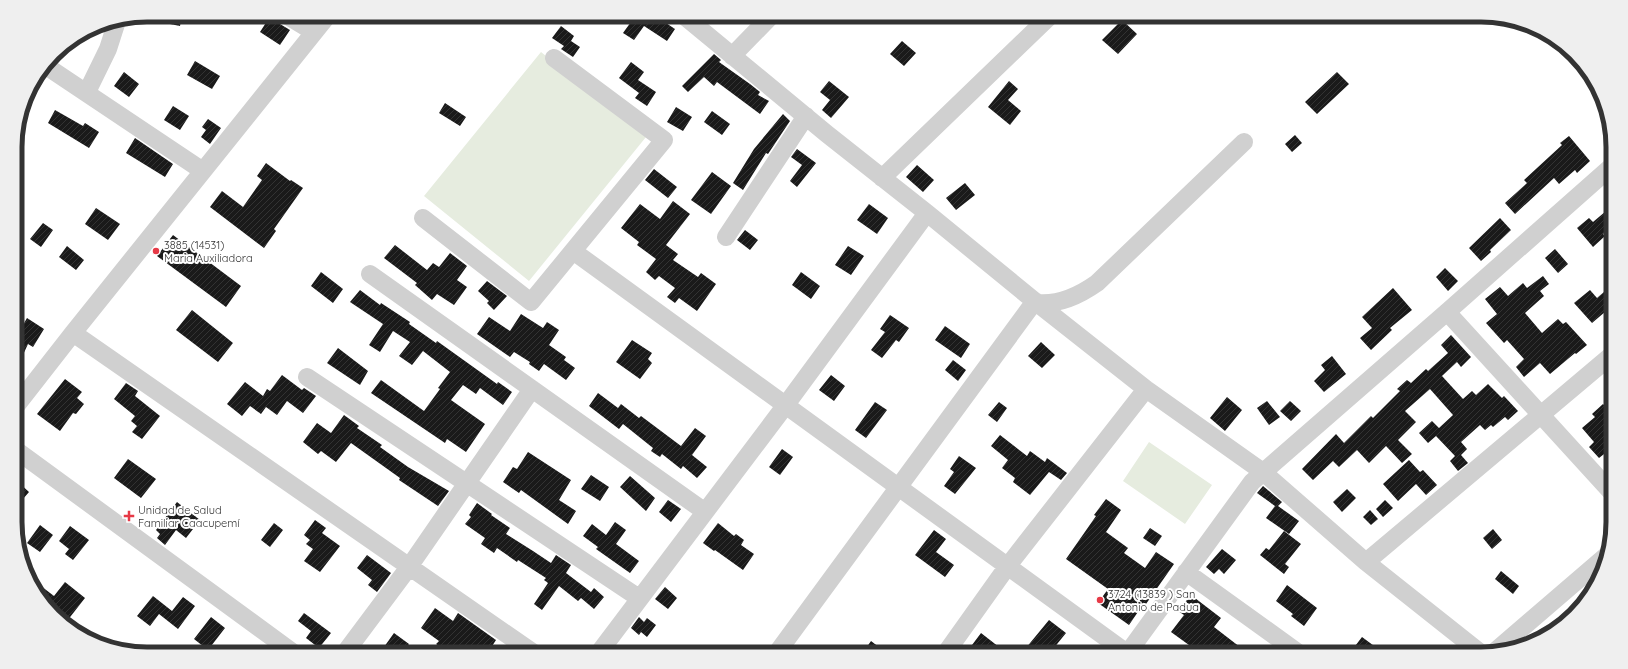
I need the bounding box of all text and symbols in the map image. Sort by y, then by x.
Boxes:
place label: 3885 (14531) Maria Auxiliadora [164,238,253,265]
marker: 3885 (14531) Maria Auxiliadora [151,246,161,256]
place label: Unidad de Salud Familiar Caacupemí [138,503,240,530]
marker: Unidad de Salud Familiar Caacupemí [123,510,135,522]
place label: 3724 (13839 ) San Antonio de Padua [1108,587,1199,614]
marker: 3724 (13839 ) San Antonio de Padua [1095,595,1105,605]

